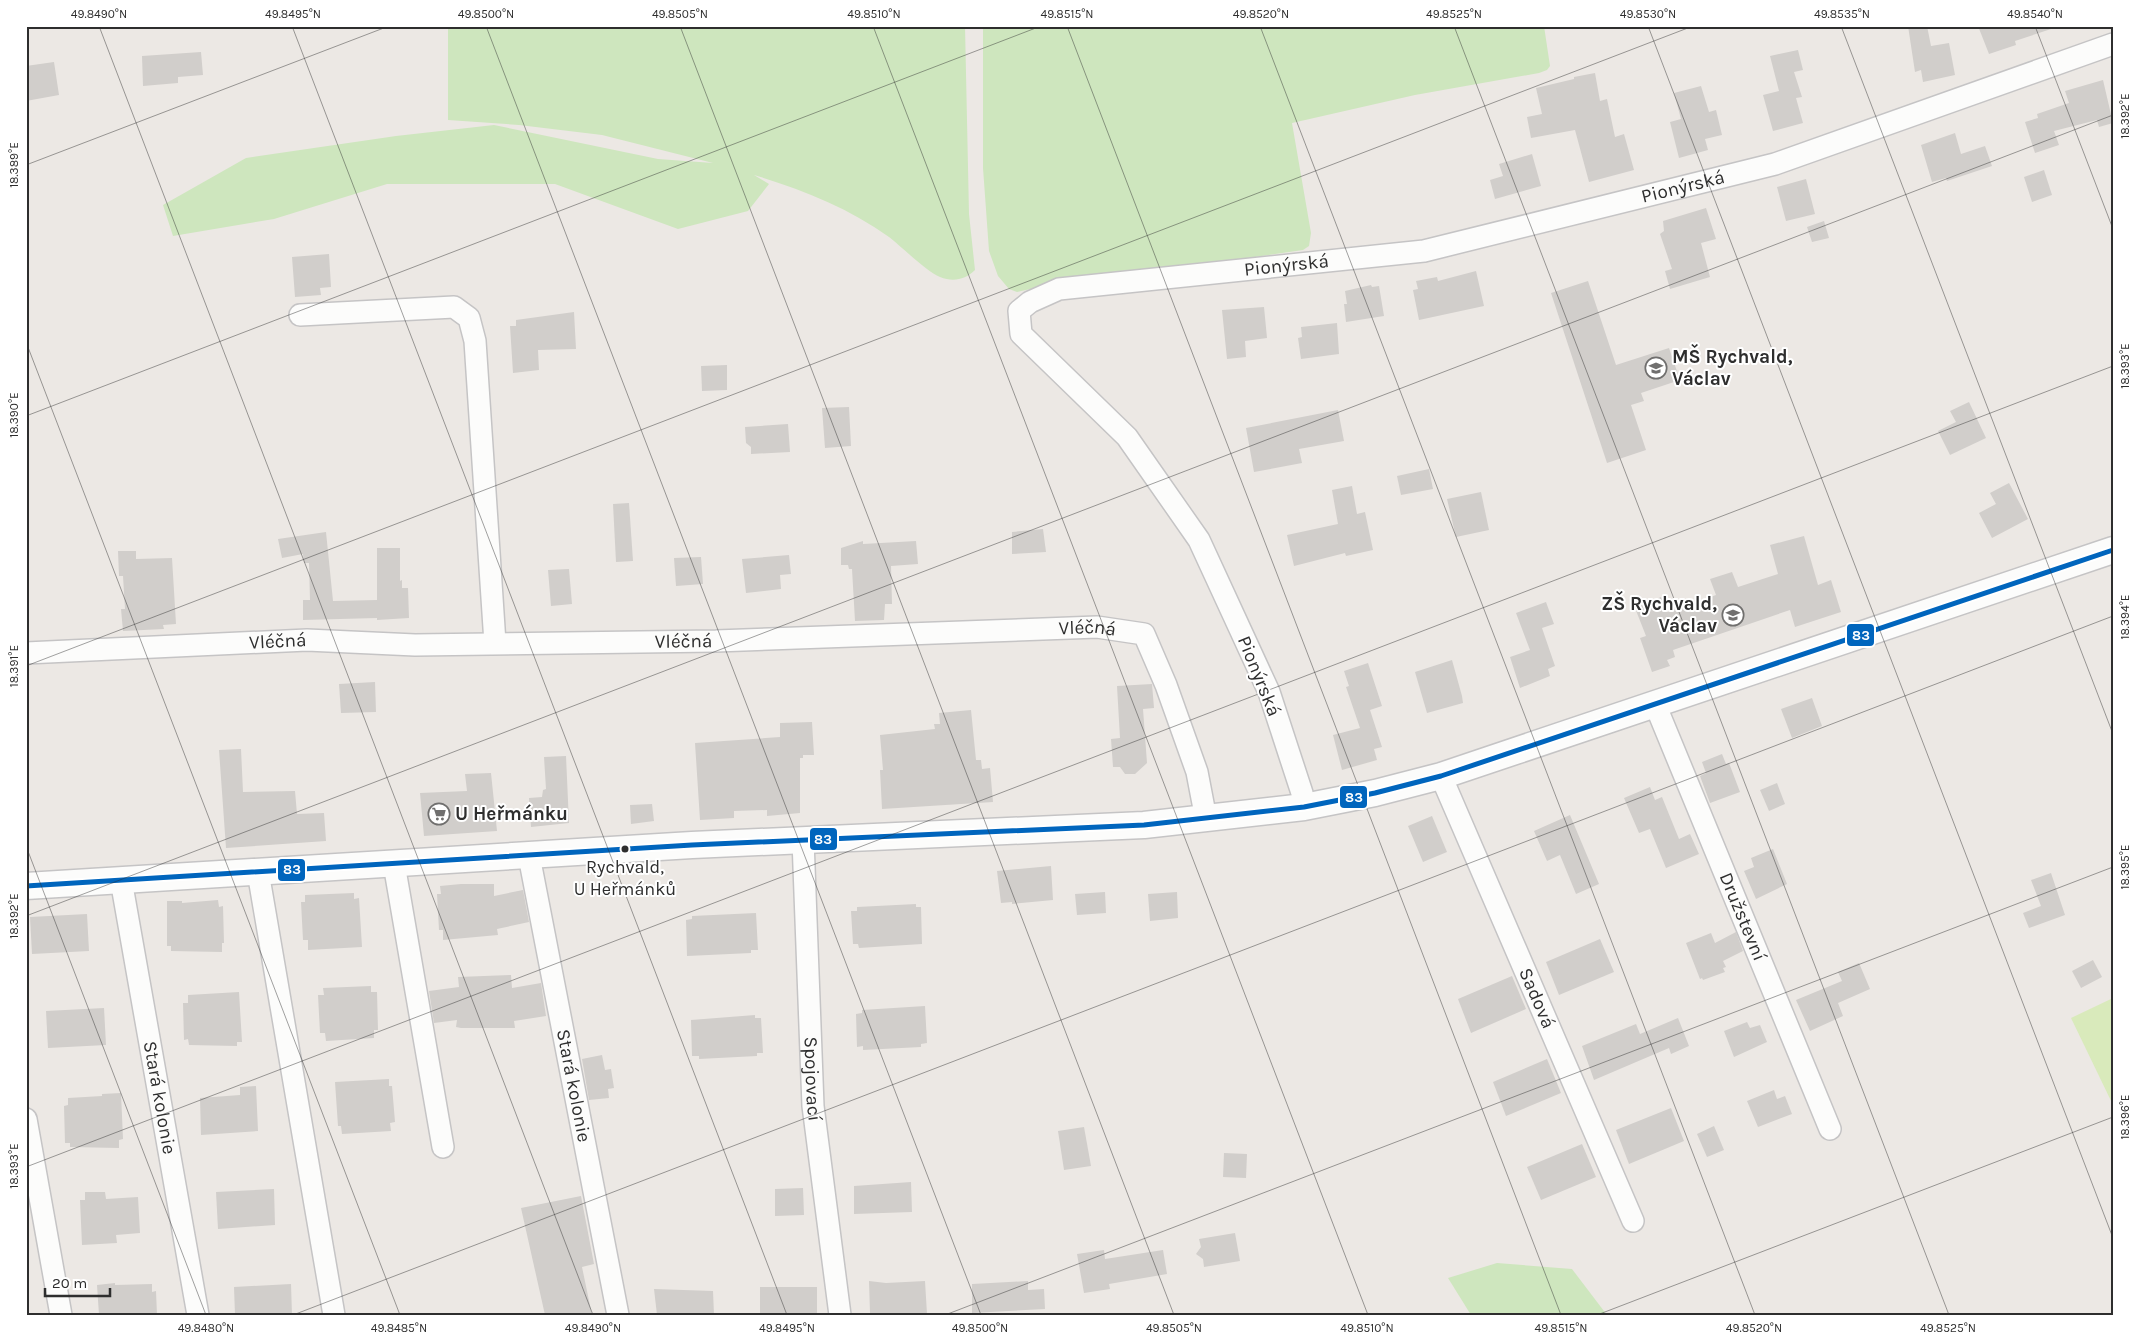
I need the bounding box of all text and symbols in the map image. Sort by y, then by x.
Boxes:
text: 49.8490°N [71,7,127,21]
text: 49.8495°N [265,7,321,21]
text: 49.8500°N [458,7,514,21]
text: 49.8505°N [652,7,708,21]
text: 49.8510°N [847,7,901,21]
text: 49.8515°N [1041,7,1094,21]
text: 49.8520°N [1233,7,1289,21]
text: 49.8525°N [1426,7,1482,21]
text: 49.8530°N [1620,7,1676,21]
text: 49.8535°N [1814,7,1870,21]
text: 49.8540°N [2007,7,2063,21]
text: 18.392°E [2118,93,2132,139]
text: 18.389°E [7,142,21,188]
street label: Pionýrská [1639,166,1727,208]
street label: Pionýrská [1243,250,1330,281]
place label: MŠ Rychvald, Václav [1672,343,1793,390]
text: 18.393°E [2118,343,2132,389]
school or university icon: MŠ Rychvald, Václav [1644,356,1668,380]
text: 18.390°E [7,392,21,438]
place label: ZŠ Rychvald, Václav [1601,590,1717,637]
text: 18.394°E [2118,594,2132,640]
school or university icon: ZŠ Rychvald, Václav [1721,603,1745,627]
street label: Vléčná [1058,616,1117,641]
line badge: 83 [1846,623,1875,647]
text: 83 [1852,627,1870,644]
street label: Vléčná [248,629,307,654]
street label: Vléčná [655,630,712,653]
street label: Pionýrská [1233,633,1285,719]
text: 18.391°E [7,645,21,687]
line badge: 83 [1339,785,1368,809]
text: 83 [1345,789,1363,806]
supermarket icon: U Heřmánku [427,802,451,826]
place label: U Heřmánku [455,803,568,825]
line badge: 83 [809,827,838,851]
text: 83 [814,831,832,848]
marker: Rychvald, U Heřmánků [620,844,630,854]
text: 18.395°E [2118,844,2132,890]
place label: Rychvald, U Heřmánků [574,856,676,900]
line badge: 83 [277,858,306,882]
text: 83 [283,861,301,878]
street label: Družstevní [1715,869,1771,964]
text: 18.392°E [7,893,21,939]
street label: Sadová [1514,965,1560,1032]
street label: Stará kolonie [552,1027,595,1144]
street label: Spojovací [799,1036,826,1123]
street label: Stará kolonie [139,1039,180,1156]
text: 18.396°E [2118,1094,2132,1140]
text: 18.393°E [7,1143,21,1189]
scale bar [45,1266,110,1298]
text: 20 m [52,1274,87,1292]
text: 49.8480°N [178,1321,234,1335]
text: 49.8485°N [371,1321,427,1335]
text: 49.8490°N [565,1321,621,1335]
text: 49.8495°N [759,1321,815,1335]
text: 49.8500°N [952,1321,1008,1335]
text: 49.8505°N [1146,1321,1202,1335]
text: 49.8510°N [1340,1321,1394,1335]
text: 49.8515°N [1535,1321,1588,1335]
text: 49.8520°N [1726,1321,1782,1335]
text: 49.8525°N [1920,1321,1976,1335]

